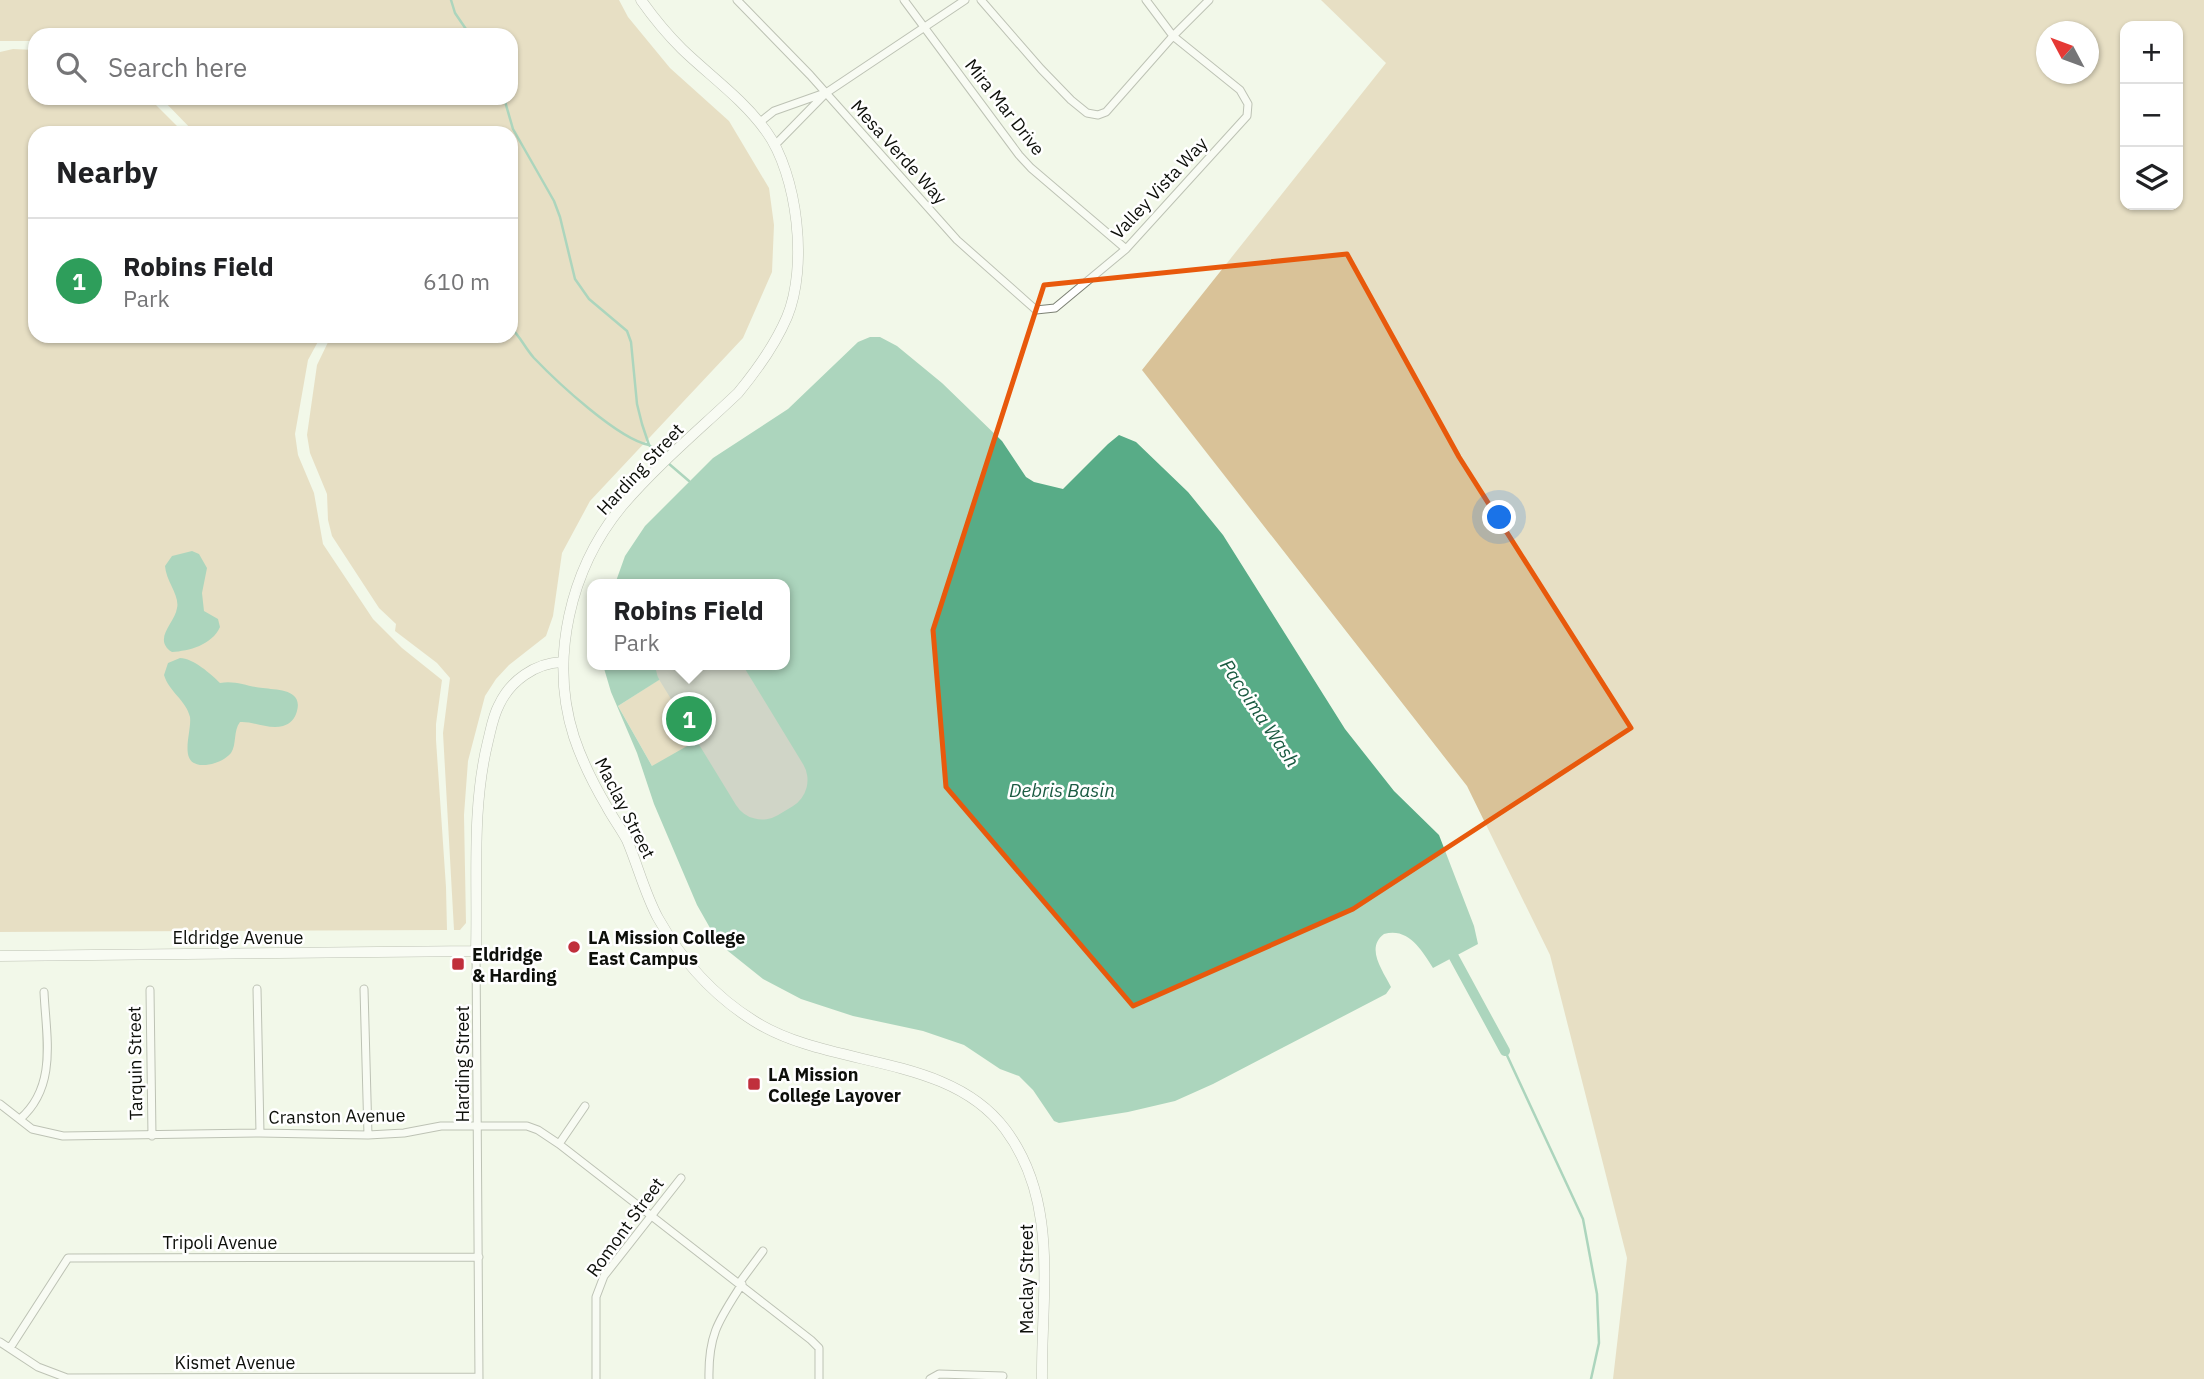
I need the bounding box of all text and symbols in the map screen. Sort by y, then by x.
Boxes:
north arrow [2036,21,2099,84]
map controls [2120,21,2183,210]
button: + [2120,21,2183,84]
search box [28,28,518,105]
icon: search [52,48,90,86]
text: Search here [108,50,247,84]
street label: Mira Mar Drive [960,54,1050,160]
button: − [2120,84,2183,147]
street label: Mesa Verde Way [846,95,952,209]
street label: Valley Vista Way [1106,132,1212,244]
button: layers [2120,147,2183,210]
text: Nearby [56,152,158,191]
text: Robins Field [123,249,274,283]
text: 1 [72,266,86,296]
text: 610 m [423,266,490,296]
text: Park [123,283,170,313]
street label: Harding Street [592,418,688,520]
your location [1482,500,1516,534]
popup [587,579,790,670]
text: Robins Field [613,593,764,627]
text: Park [613,627,660,657]
water label: Pacoima Wash [1215,654,1305,772]
pin: 1 [666,693,712,745]
street label: Maclay Street [590,754,660,862]
water label: Debris Basin [1009,778,1115,802]
street label: Eldridge Avenue [172,926,304,949]
place label: LA Mission College East Campus [588,926,745,970]
marker: LA Mission College East Campus [566,939,582,955]
place label: Eldridge & Harding [472,943,557,987]
marker: Eldridge & Harding [450,956,466,972]
street label: Harding Street [451,1005,474,1123]
street label: Tarquin Street [123,1006,147,1120]
place label: LA Mission College Layover [768,1063,901,1107]
marker: LA Mission College Layover [746,1076,762,1092]
street label: Cranston Avenue [268,1103,406,1129]
street label: Romont Street [581,1173,669,1281]
street label: Maclay Street [1015,1224,1038,1334]
street label: Tripoli Avenue [163,1231,278,1254]
street label: Kismet Avenue [175,1351,296,1374]

